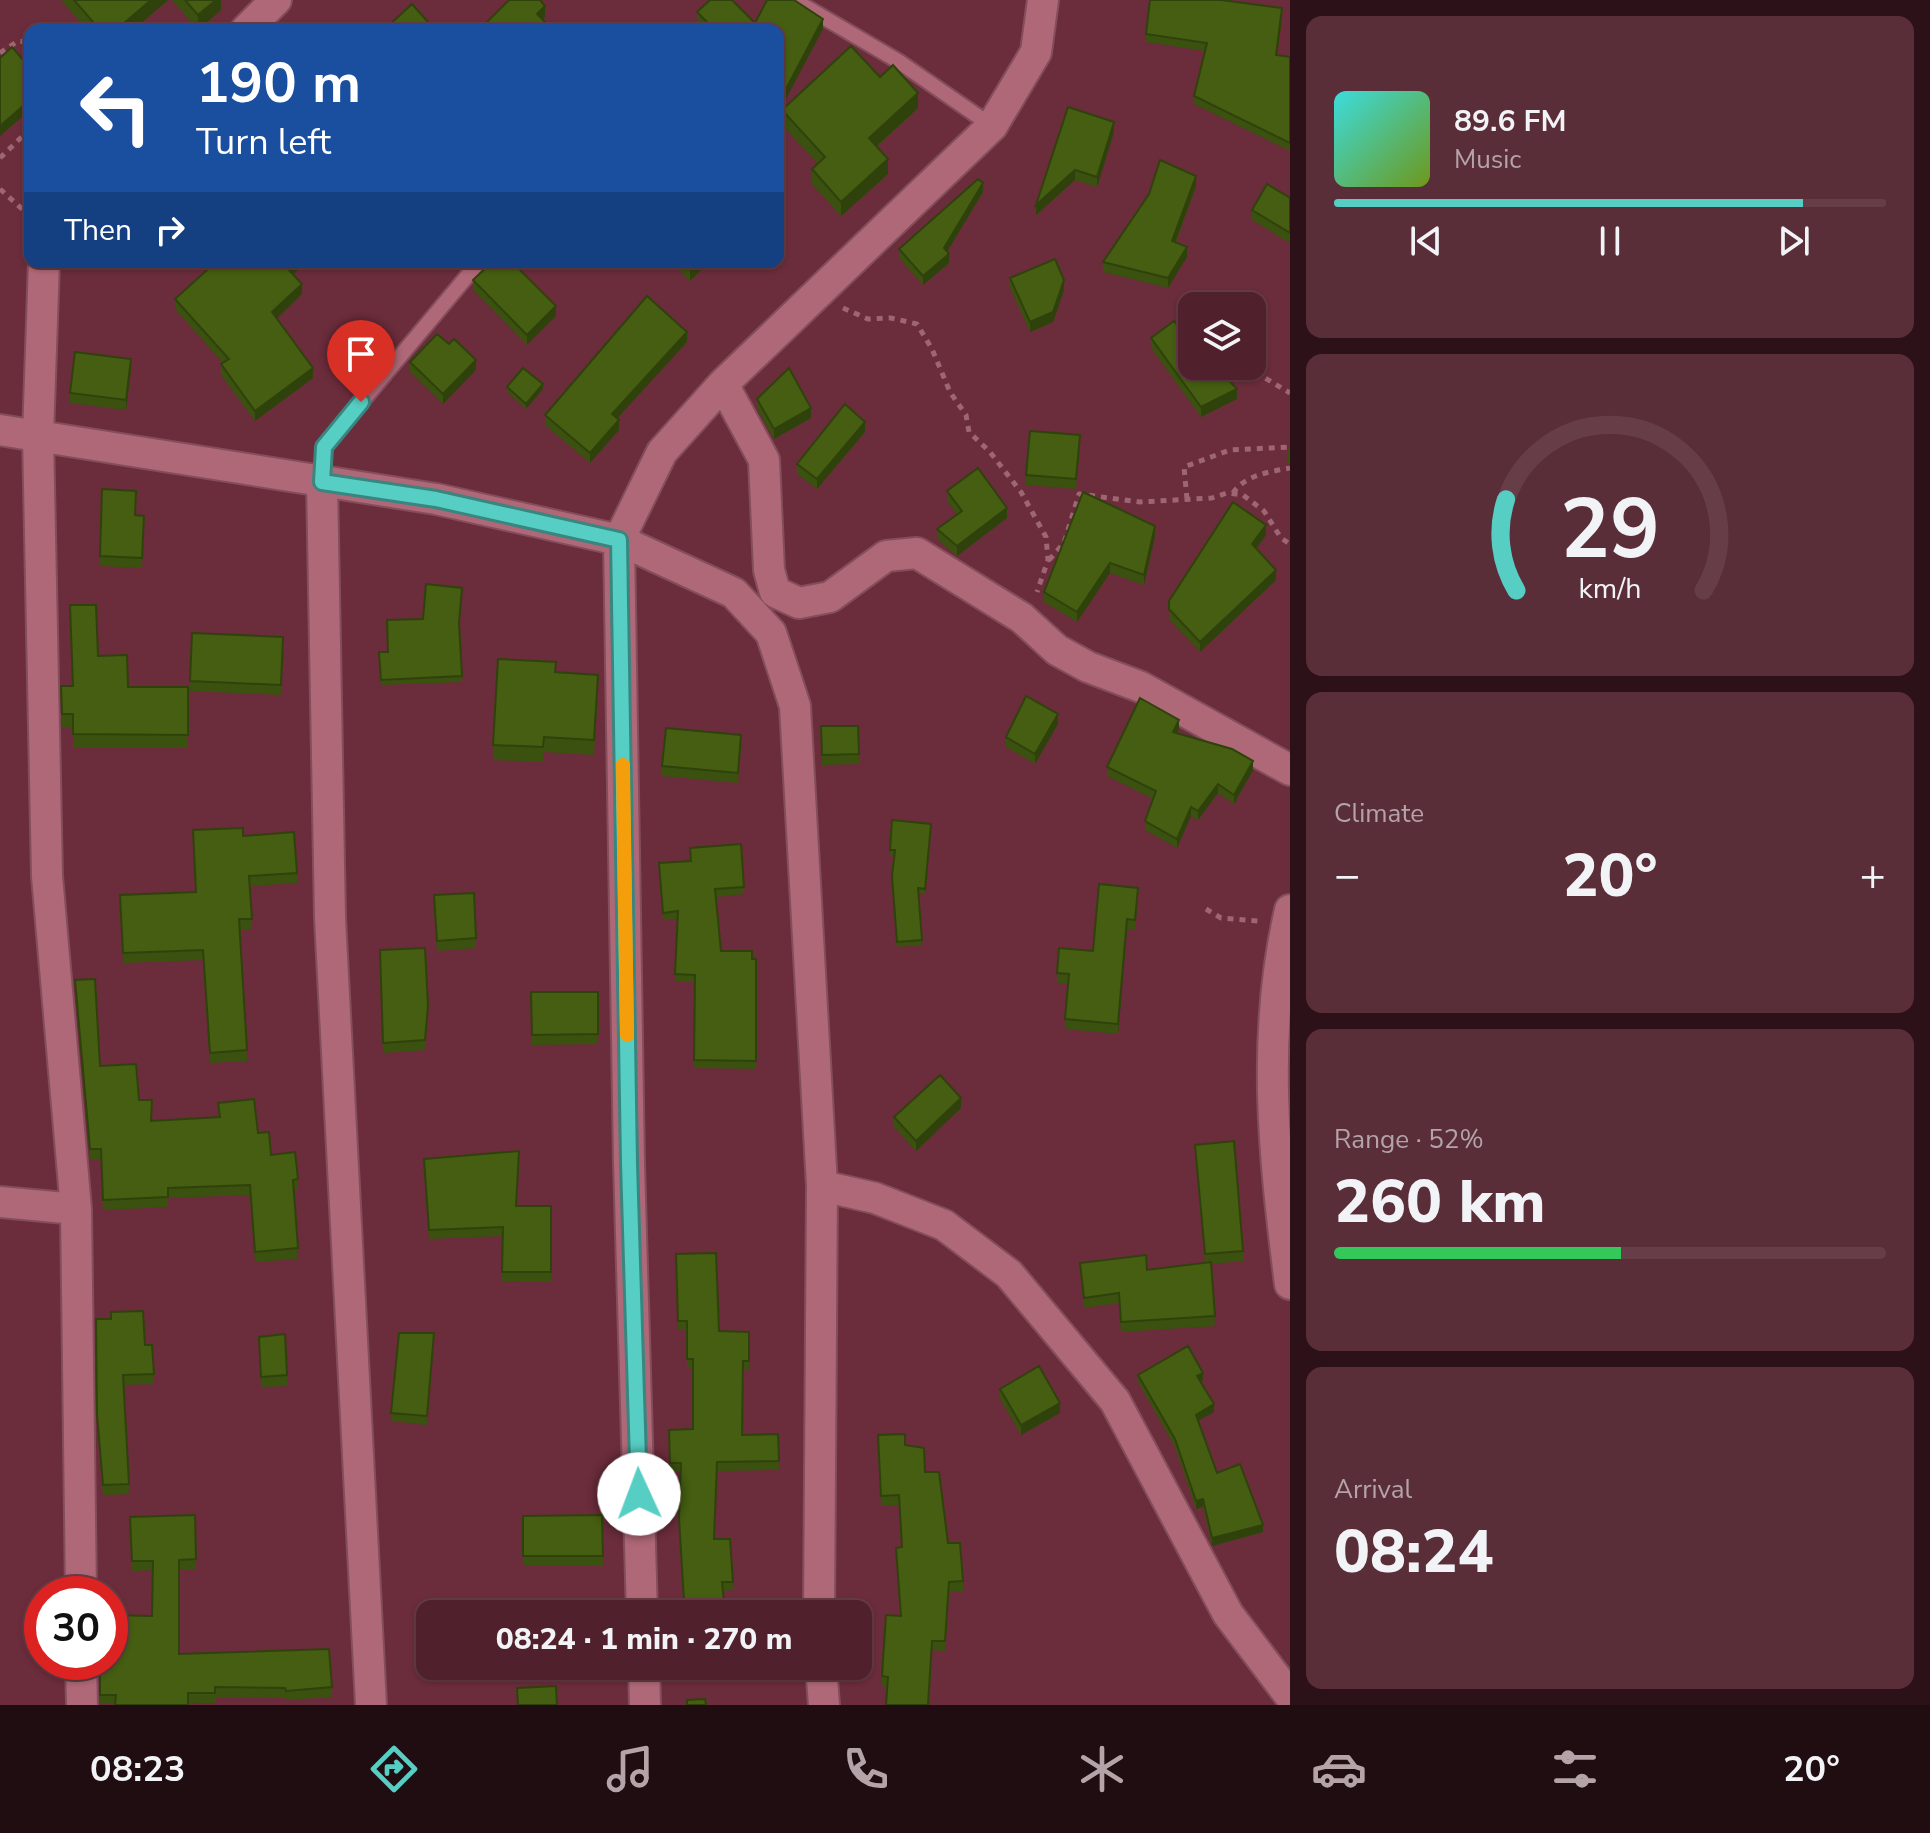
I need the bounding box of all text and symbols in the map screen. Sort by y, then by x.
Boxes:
text: 190 m [196,45,361,122]
icon: left [64,56,168,160]
text: 89.6 FM [1454,101,1566,142]
text: Turn left [196,118,331,167]
text: Music [1454,142,1521,177]
icon: right [148,208,192,252]
text: Then [64,210,132,251]
icon: previous [1404,219,1448,263]
icon: pause [1588,219,1632,263]
icon: next [1772,219,1816,263]
map controls [1178,292,1266,380]
button: layers [1178,292,1266,380]
pin [327,320,395,402]
icon: arrive [339,332,383,376]
text: 29 [1560,472,1660,585]
text: km/h [1579,569,1641,608]
text: Climate [1334,796,1424,831]
text: 20° [1562,835,1658,917]
text: − [1334,846,1360,906]
text: + [1860,846,1886,906]
text: Range · 52% [1334,1122,1484,1157]
text: 260 km [1334,1161,1546,1243]
position arrow [597,1452,681,1536]
text: Arrival [1334,1472,1412,1507]
text: 08:24 [1334,1511,1494,1593]
speed limit sign: 30 [24,1576,128,1680]
text: 08:24 · 1 min · 270 m [496,1619,792,1660]
icon: directions [366,1741,422,1797]
icon: music [602,1741,658,1797]
icon: phone [838,1741,894,1797]
icon: climate [1074,1741,1130,1797]
icon: car [1311,1741,1367,1797]
icon: filters [1547,1741,1603,1797]
text: 08:23 [90,1745,185,1794]
text: 20° [1783,1745,1840,1794]

